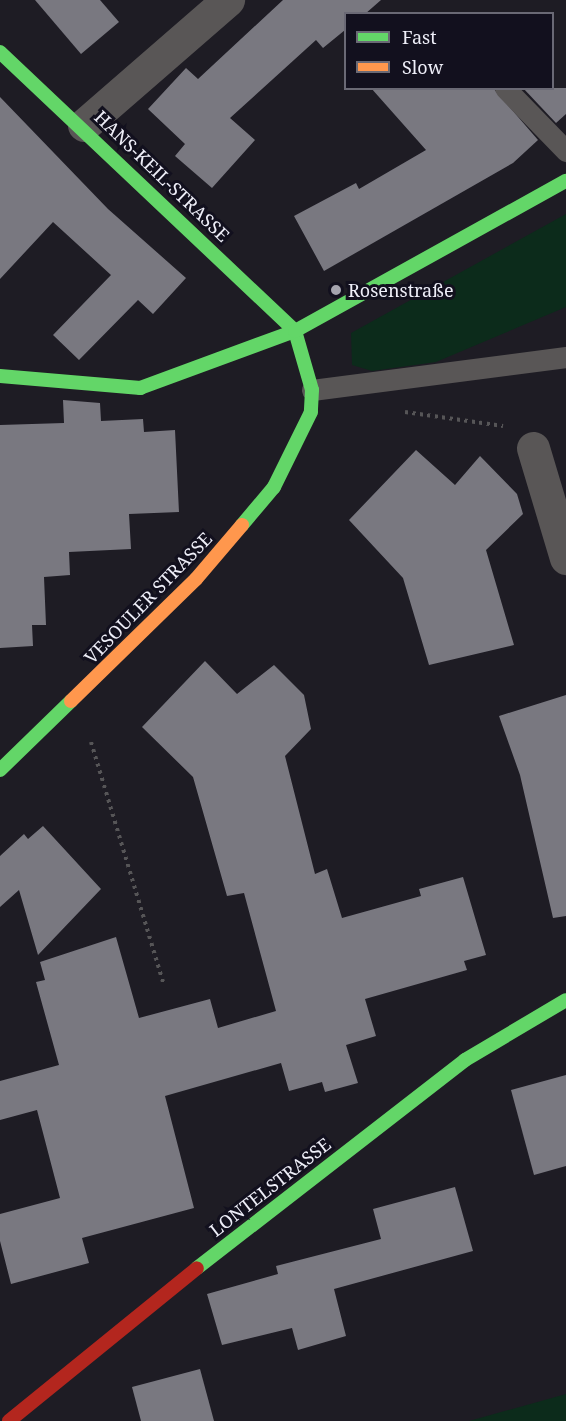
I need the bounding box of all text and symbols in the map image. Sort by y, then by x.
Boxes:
legend [344,12,554,90]
text: Fast [402,25,437,49]
text: Slow [402,55,443,79]
street label: HANS-KEIL-STRASSE [90,106,234,246]
place label: Rosenstraße [348,279,454,301]
marker: Rosenstraße [329,283,343,297]
street label: VESOULER STRASSE [80,528,216,668]
street label: LONTELSTRASSE [205,1133,335,1241]

